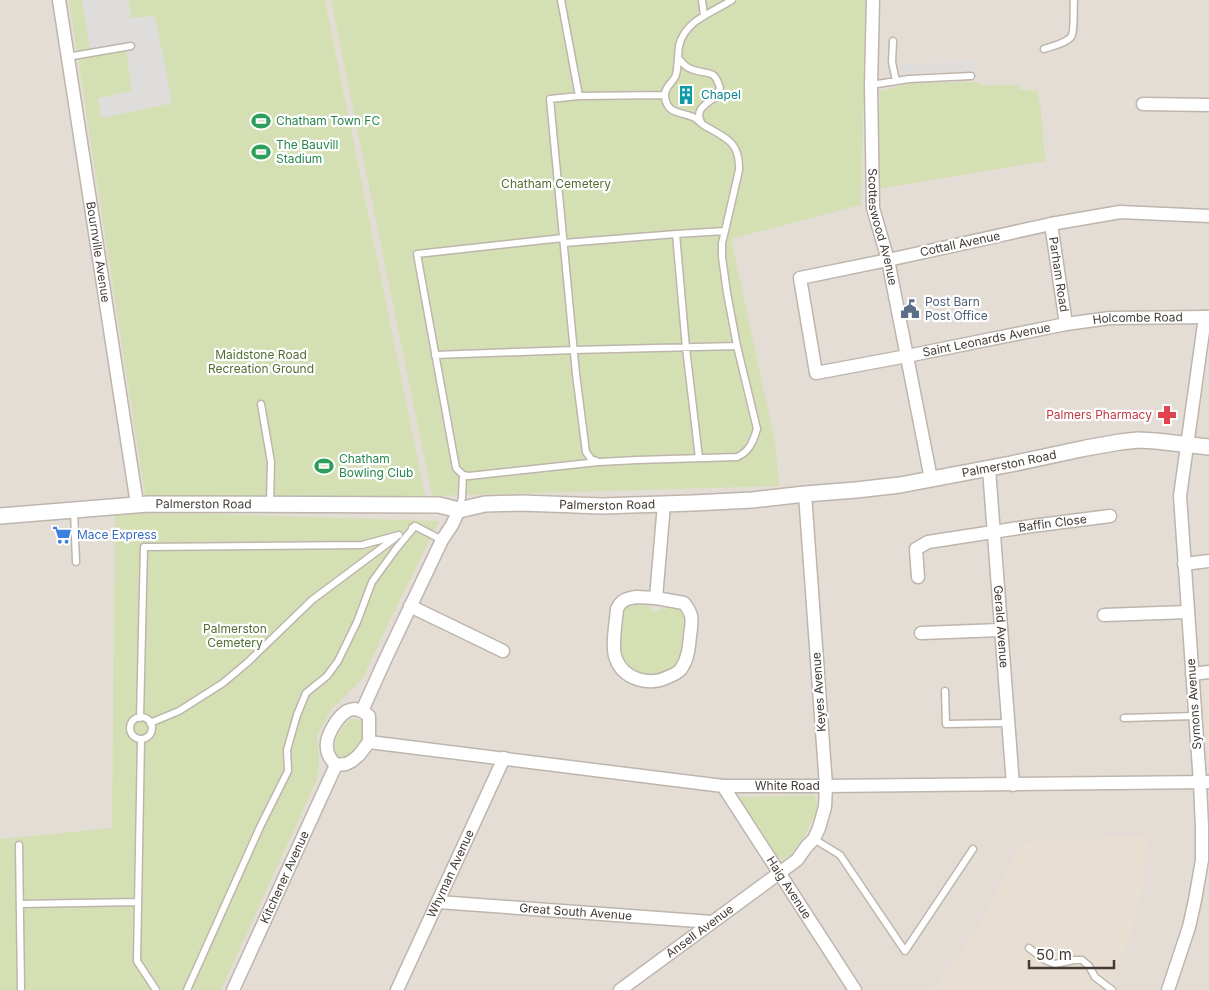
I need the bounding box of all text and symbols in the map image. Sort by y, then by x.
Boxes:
building icon: Chapel [675,84,697,106]
place label: Chapel [701,87,741,102]
sports icon: Chatham Town FC [250,110,272,132]
place label: Chatham Town FC [276,113,380,128]
place label: The Bauvill Stadium [276,137,338,166]
sports icon: The Bauvill Stadium [250,141,272,163]
street label: Scotteswood Avenue [865,168,901,286]
park label: Chatham Cemetery [501,176,611,191]
street label: Bournville Avenue [83,200,114,303]
street label: Cottall Avenue [918,228,1001,259]
street label: Parham Road [1046,236,1072,313]
place label: Post Barn Post Office [925,294,988,323]
public building icon: Post Barn Post Office [899,298,921,320]
street label: Holcombe Road [1092,309,1183,327]
street label: Saint Leonards Avenue [921,319,1052,360]
park label: Maidstone Road Recreation Ground [208,347,314,376]
pharmacy icon: Palmers Pharmacy [1156,404,1178,426]
place label: Palmers Pharmacy [1046,407,1152,422]
street label: Palmerston Road [961,447,1058,480]
place label: Chatham Bowling Club [339,451,413,480]
sports icon: Chatham Bowling Club [313,455,335,477]
street label: Palmerston Road [155,496,252,511]
street label: Palmerston Road [559,496,655,513]
street label: Baffin Close [1017,511,1088,535]
supermarket icon: Mace Express [51,524,73,546]
place label: Mace Express [77,527,157,542]
street label: Gerald Avenue [991,585,1012,668]
park label: Palmerston Cemetery [203,621,267,650]
street label: Keyes Avenue [808,652,829,732]
street label: Symons Avenue [1183,658,1204,750]
street label: White Road [755,778,820,793]
street label: Whyman Avenue [423,827,477,920]
street label: Kitchener Avenue [257,828,312,926]
street label: Haig Avenue [763,853,815,921]
street label: Great South Avenue [519,900,633,923]
street label: Ansell Avenue [663,901,736,961]
scale bar [1029,938,1114,970]
text: 50 m [1036,945,1072,964]

